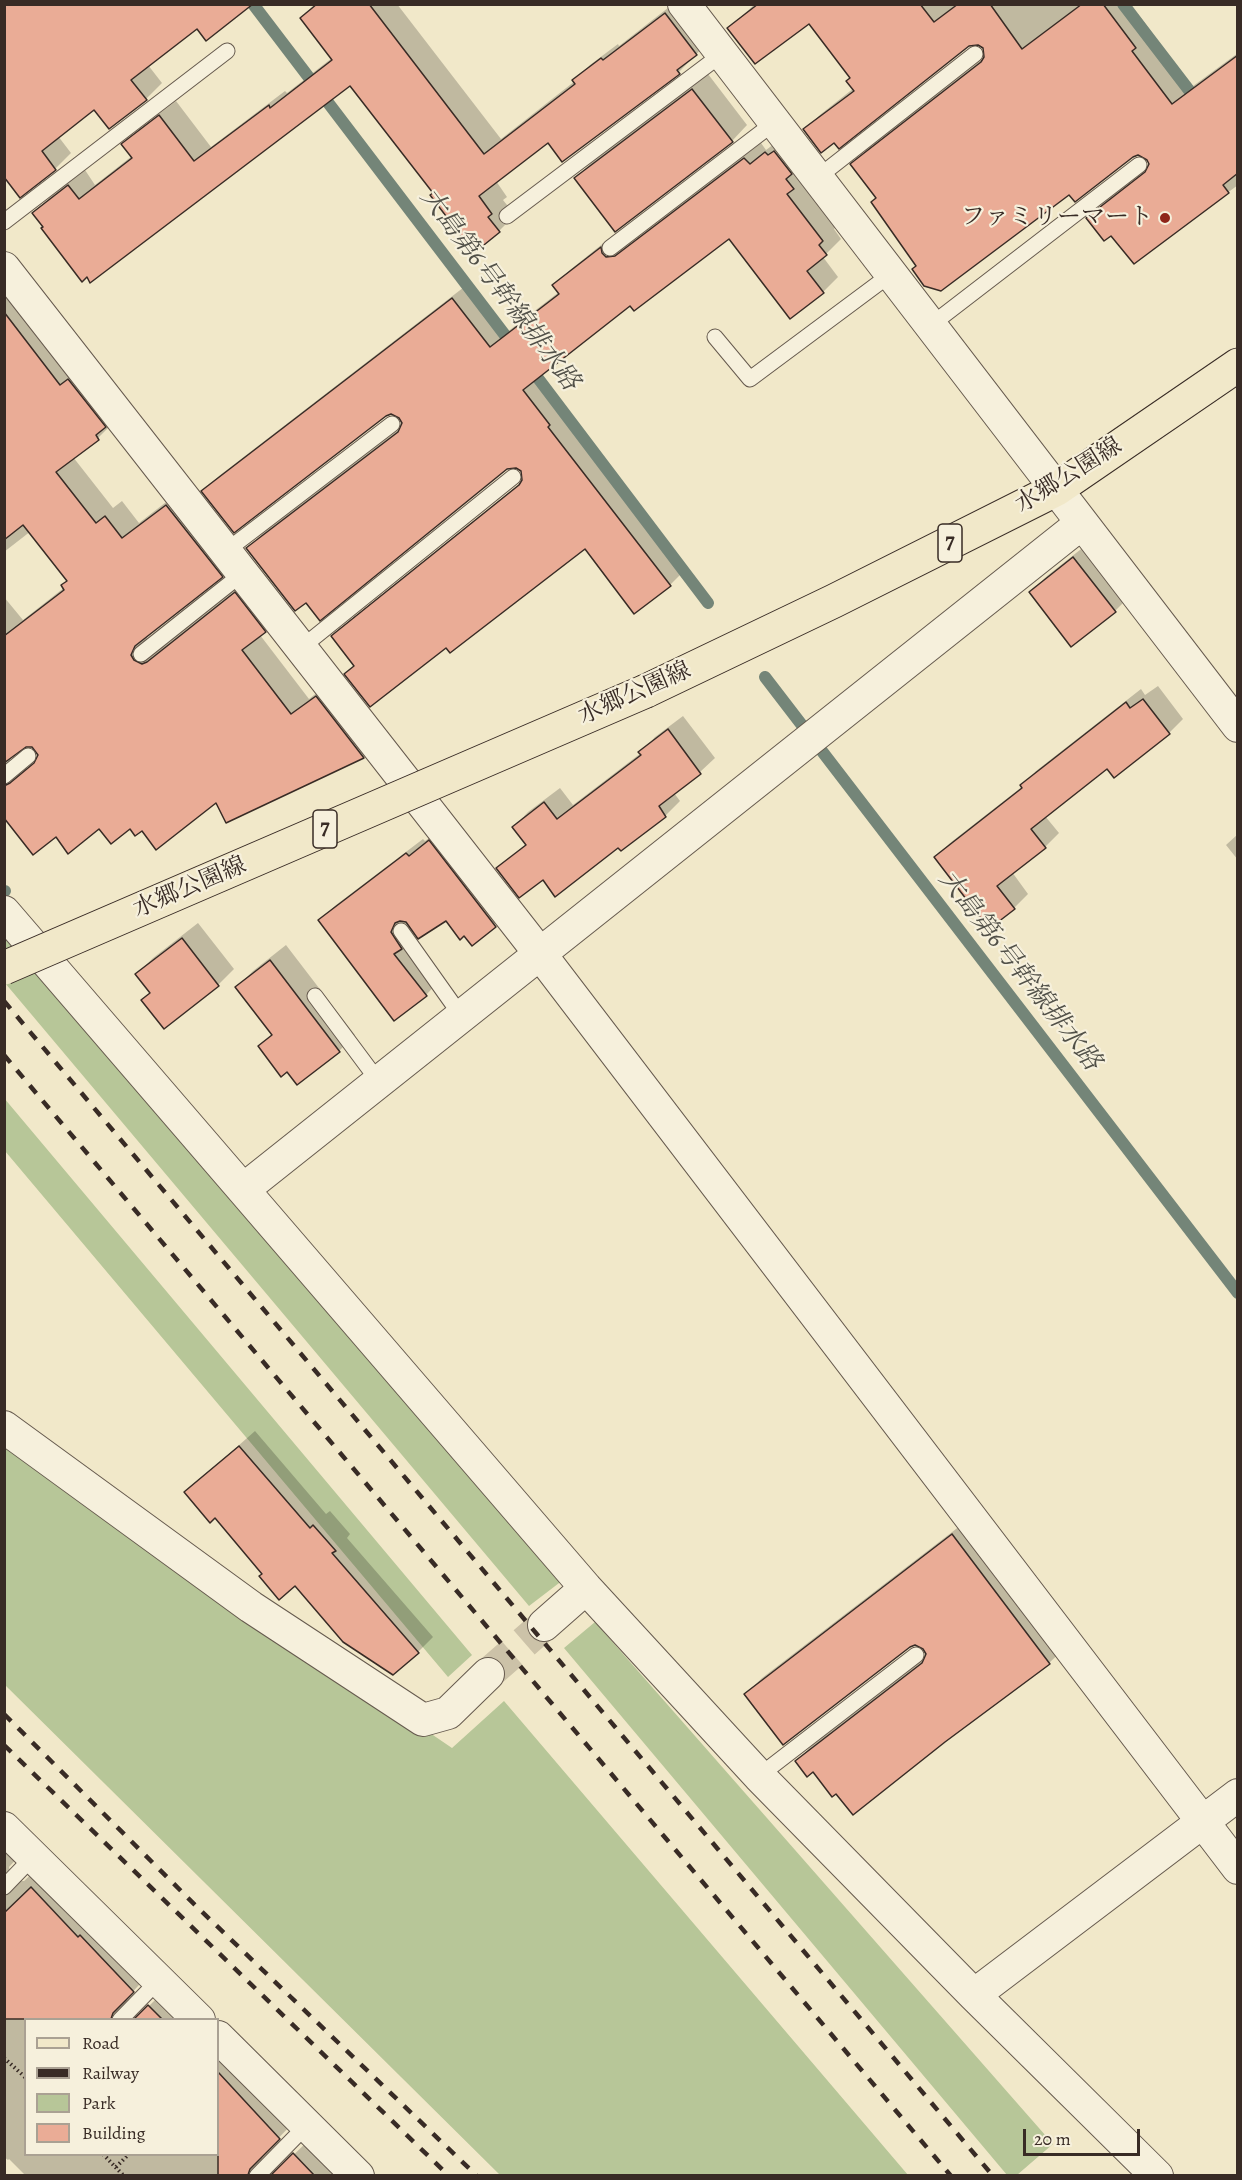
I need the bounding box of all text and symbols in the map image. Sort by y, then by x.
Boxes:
water label: 大島第6号幹線排水路 [413,183,585,397]
place label: ファミリーマート [961,204,1153,232]
marker: ファミリーマート [1158,211,1172,225]
street label: 水郷公園線 [1010,432,1128,520]
road number: 7 [938,524,962,562]
street label: 水郷公園線 [574,656,696,732]
road number: 7 [313,810,337,848]
street label: 水郷公園線 [129,851,251,925]
water label: 大島第6号幹線排水路 [931,865,1107,1077]
legend [24,2018,219,2156]
text: Road [82,2031,119,2055]
text: Railway [82,2061,139,2085]
text: Park [82,2091,116,2115]
scale bar [1026,2117,1143,2155]
text: Building [82,2121,146,2145]
text: 20 m [1034,2127,1071,2151]

